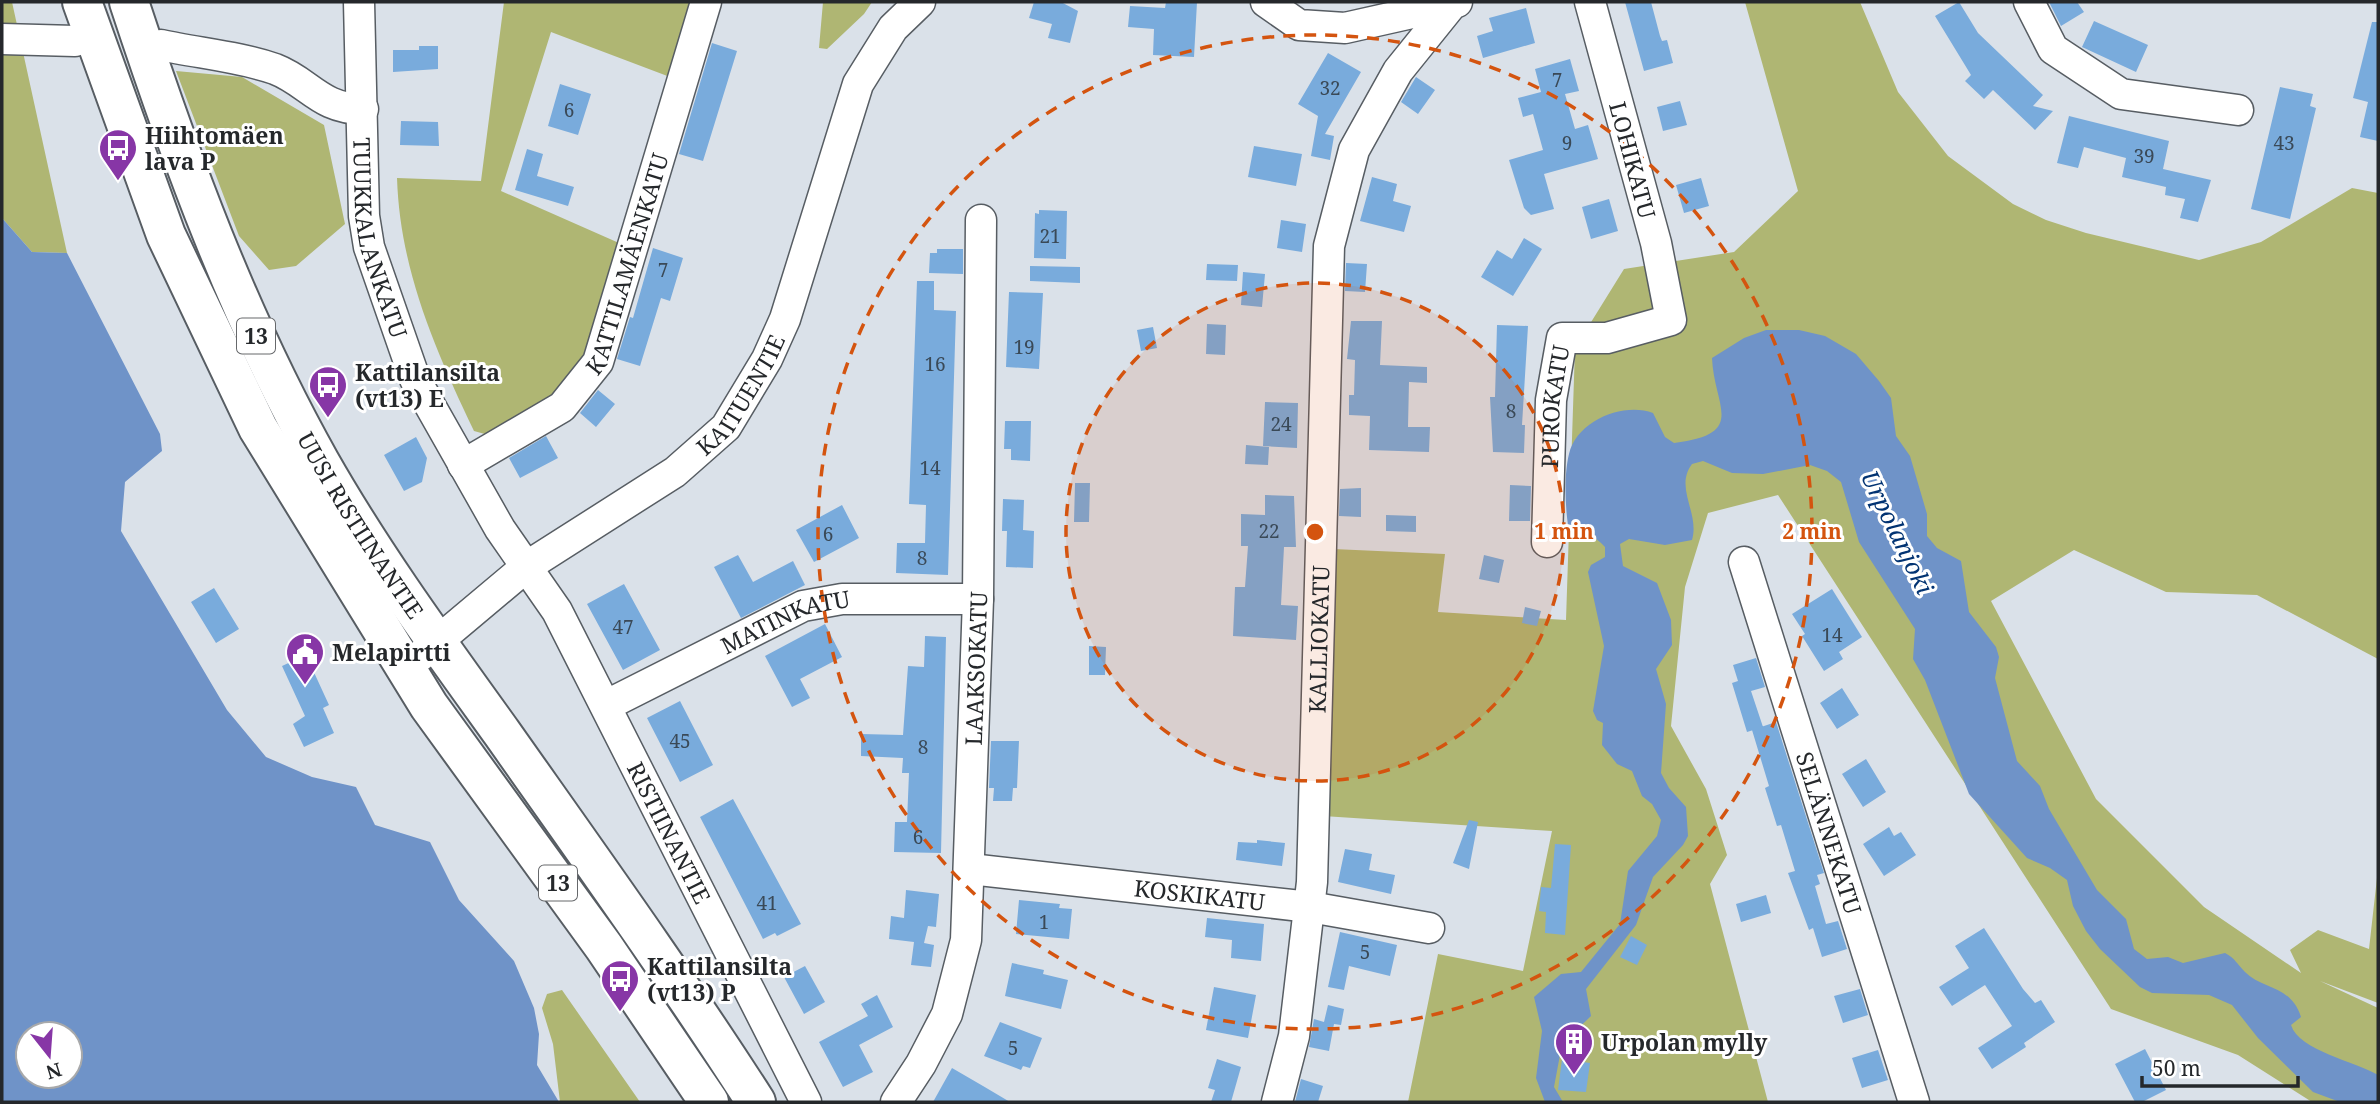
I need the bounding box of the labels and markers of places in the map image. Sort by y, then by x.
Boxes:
place label: Hiihtomäen lava P [145,119,284,177]
bus stop icon: Hiihtomäen lava P [97,127,139,182]
place label: Kattilansilta (vt13) E [355,356,500,414]
bus stop icon: Kattilansilta (vt13) E [307,364,349,419]
centre of rings [1303,520,1327,544]
public building icon: Melapirtti [284,631,326,686]
place label: Melapirtti [332,636,451,668]
place label: Kattilansilta (vt13) P [647,950,792,1008]
bus stop icon: Kattilansilta (vt13) P [599,958,641,1013]
building icon: Urpolan mylly [1553,1021,1595,1076]
place label: Urpolan mylly [1601,1026,1768,1058]

